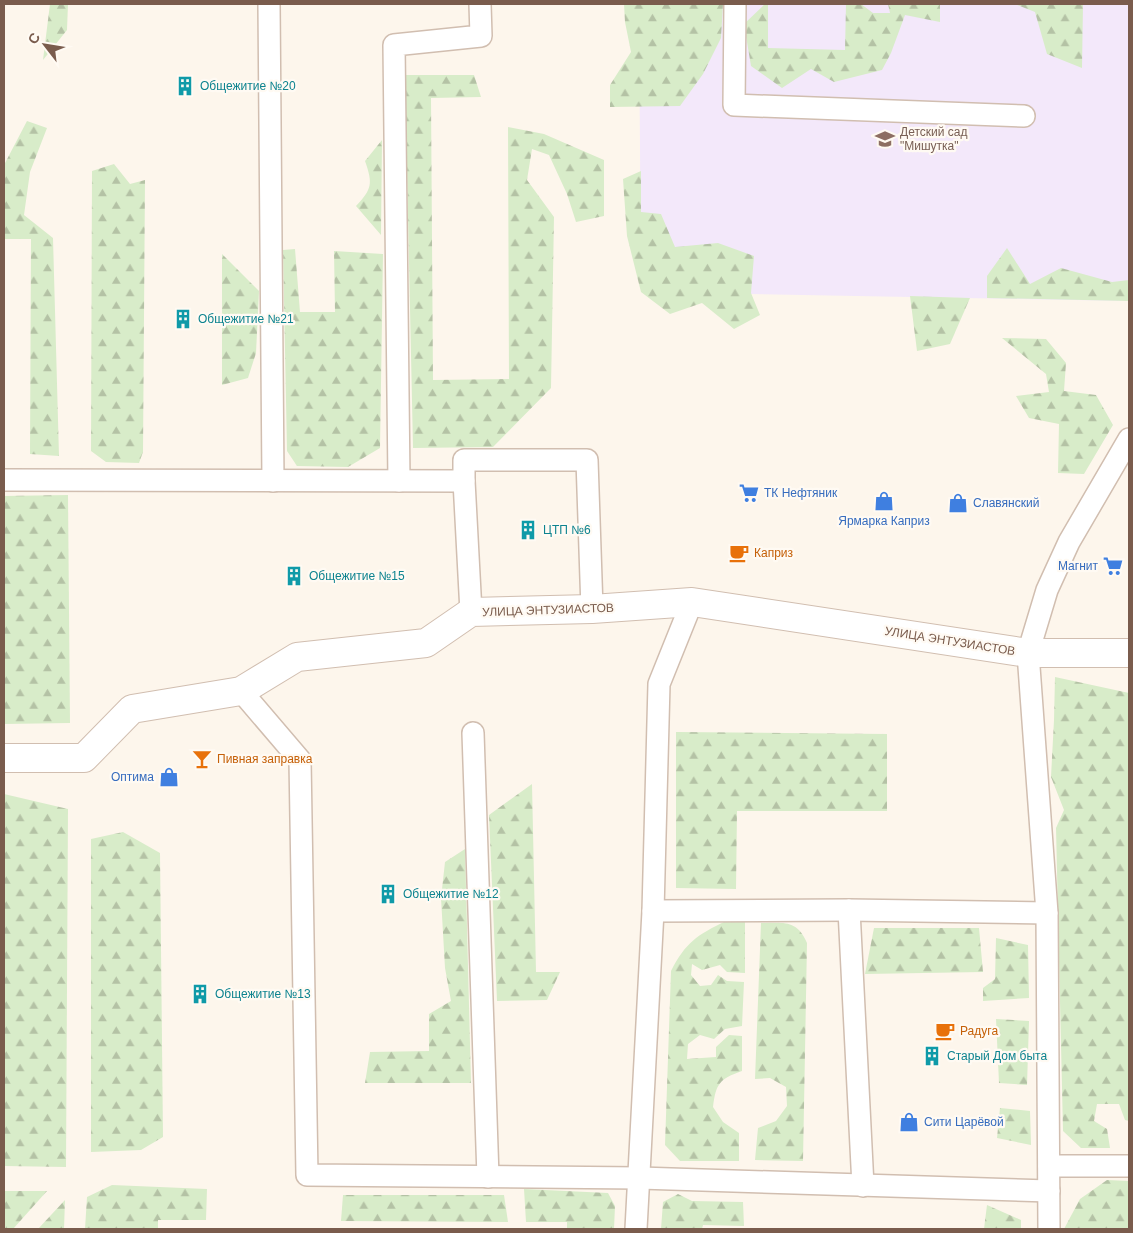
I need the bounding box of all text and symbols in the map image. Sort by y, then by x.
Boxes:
north arrow [20,20,70,70]
text: С [24,30,43,47]
building icon: Общежитие №20 [174,75,196,97]
place label: Общежитие №20 [200,79,296,93]
place label: Детский сад "Мишутка" [900,125,967,153]
school or university icon: Детский сад "Мишутка" [874,128,896,150]
building icon: Общежитие №21 [172,308,194,330]
place label: Общежитие №21 [198,312,294,326]
supermarket icon: ТК Нефтяник [738,482,760,504]
place label: ТК Нефтяник [764,486,838,500]
shop icon: Ярмарка Каприз [873,490,895,512]
shop icon: Славянский [947,492,969,514]
place label: Славянский [973,496,1039,510]
place label: Ярмарка Каприз [838,514,930,528]
building icon: ЦТП №6 [517,519,539,541]
place label: ЦТП №6 [543,523,591,537]
cafe icon: Каприз [728,542,750,564]
place label: Каприз [754,546,794,560]
supermarket icon: Магнит [1102,555,1124,577]
place label: Магнит [1058,559,1098,573]
building icon: Общежитие №15 [283,565,305,587]
place label: Общежитие №15 [309,569,405,583]
street label: УЛИЦА ЭНТУЗИАСТОВ [482,601,614,619]
street label: УЛИЦА ЭНТУЗИАСТОВ [884,624,1016,658]
bar icon: Пивная заправка [191,748,213,770]
place label: Пивная заправка [217,752,313,766]
shop icon: Оптима [158,766,180,788]
place label: Оптима [111,770,154,784]
building icon: Общежитие №12 [377,883,399,905]
place label: Общежитие №12 [403,887,499,901]
building icon: Общежитие №13 [189,983,211,1005]
place label: Общежитие №13 [215,987,311,1001]
cafe icon: Радуга [934,1020,956,1042]
place label: Радуга [960,1024,998,1038]
building icon: Старый Дом быта [921,1045,943,1067]
place label: Старый Дом быта [947,1049,1047,1063]
shop icon: Сити Царёвой [898,1111,920,1133]
place label: Сити Царёвой [924,1115,1004,1129]

